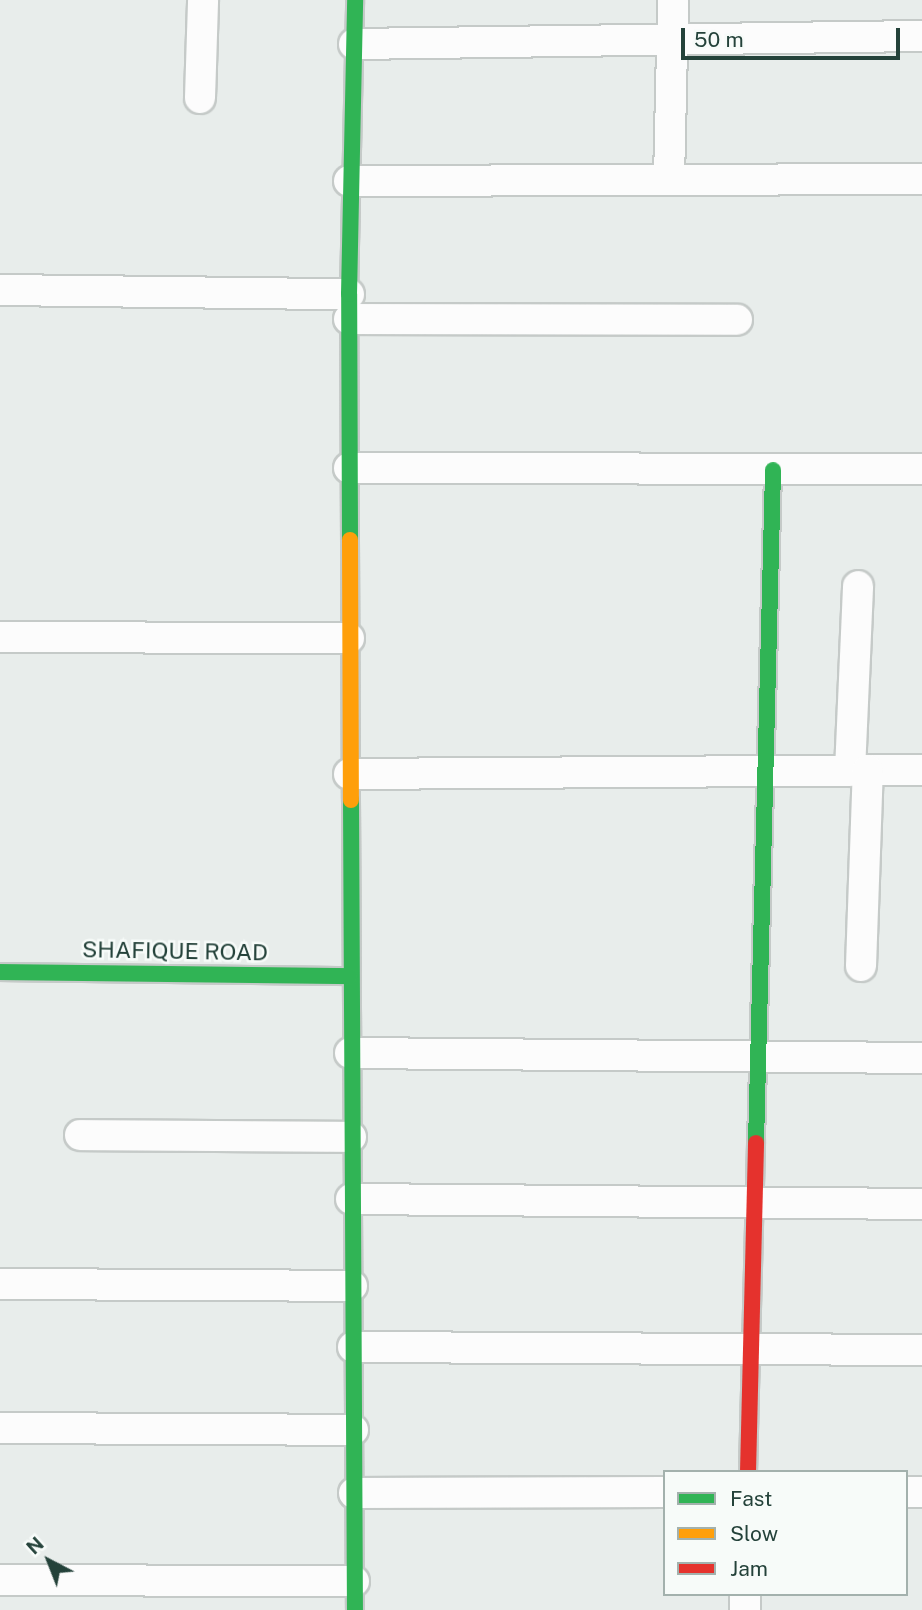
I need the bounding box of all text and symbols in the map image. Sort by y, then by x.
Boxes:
scale bar [684,14,903,58]
text: 50 m [694,27,744,52]
street label: SHAFIQUE ROAD [82,936,268,966]
legend [663,1470,908,1596]
text: Fast [730,1486,772,1511]
text: Slow [730,1521,778,1546]
north arrow [14,1526,84,1596]
text: N [22,1532,48,1559]
text: Jam [730,1556,768,1581]

